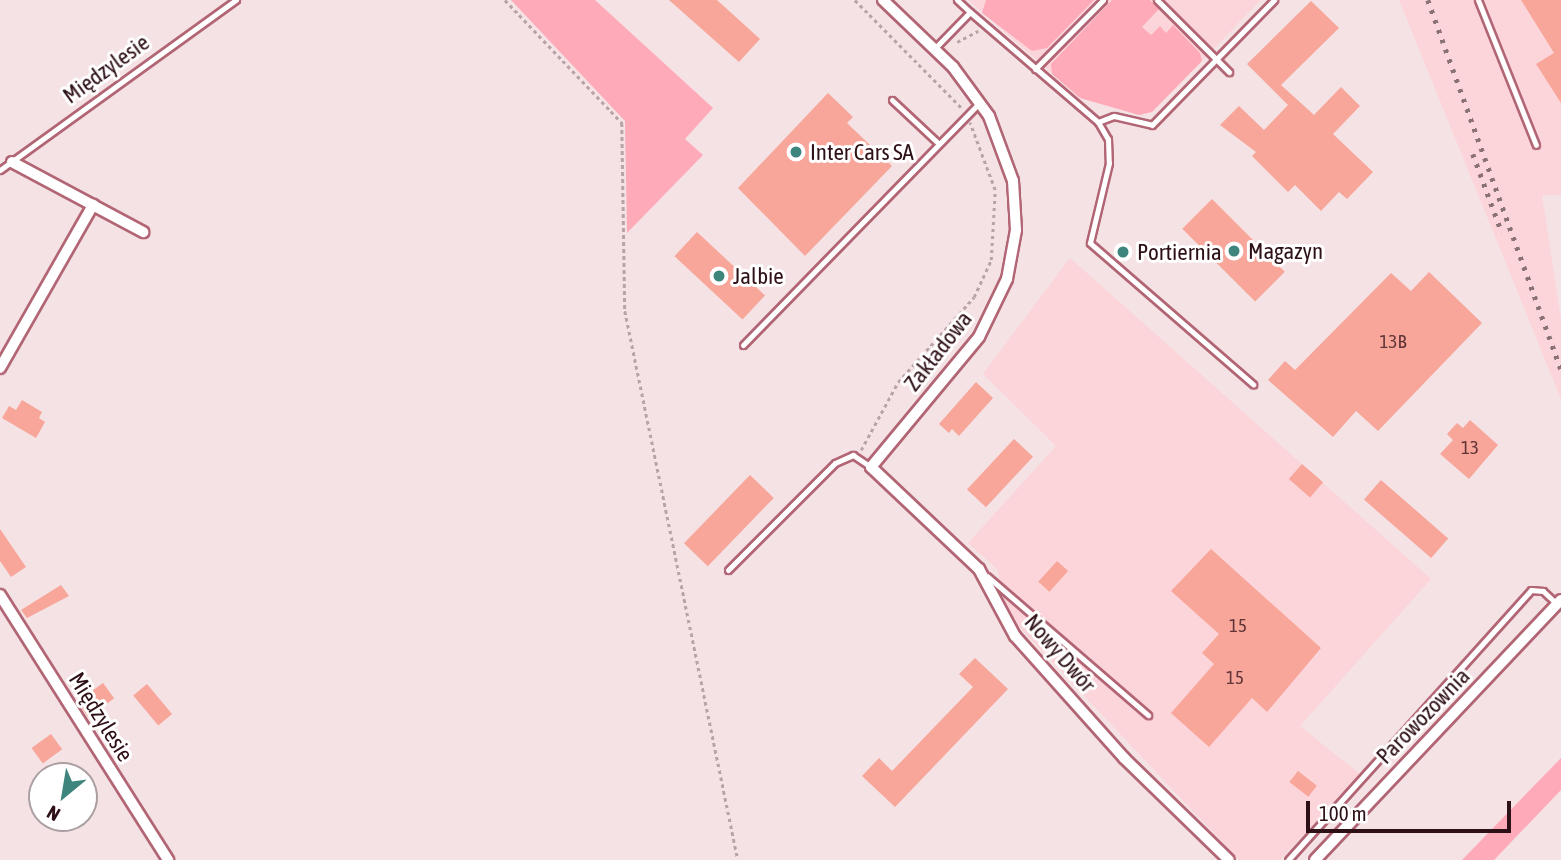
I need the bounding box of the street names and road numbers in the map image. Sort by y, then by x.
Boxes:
street label: Międzylesie [58,28,154,110]
street label: Zakładowa [898,306,978,396]
street label: Nowy Dwór [1019,608,1101,698]
street label: Parowozownia [1371,662,1475,770]
street label: Międzylesie [63,667,139,767]

